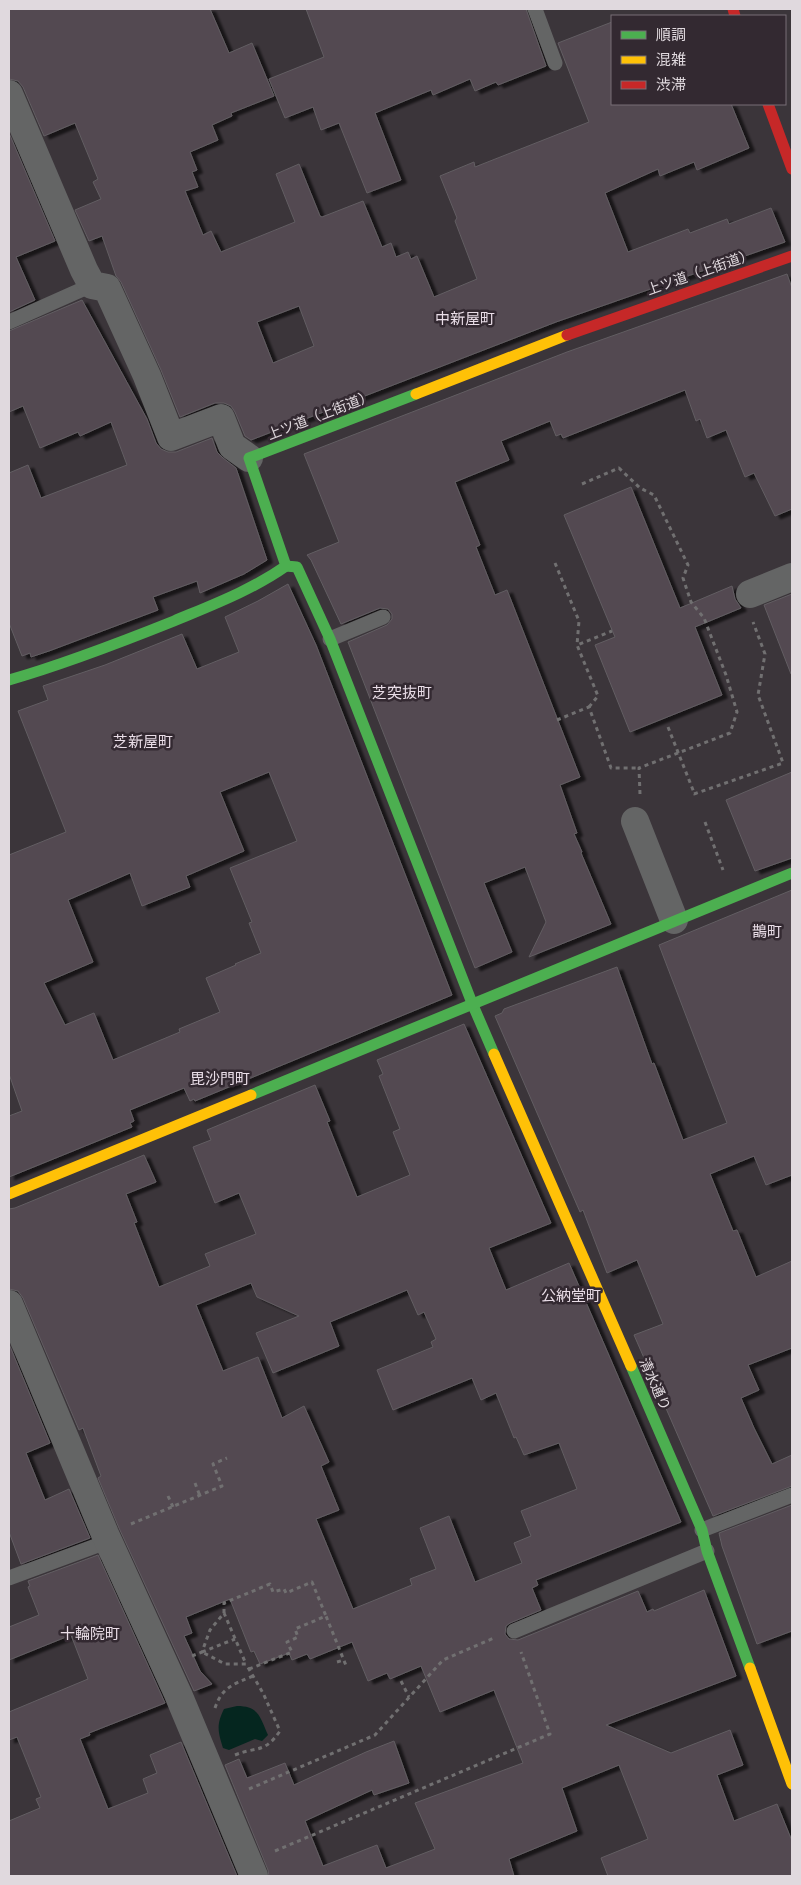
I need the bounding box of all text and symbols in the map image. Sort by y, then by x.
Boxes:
legend [611,15,786,105]
text: 順調 [656,25,686,44]
text: 混雑 [656,50,686,69]
text: 渋滞 [656,75,686,94]
street label: 上ツ道（上街道） [644,245,756,299]
district label: 中新屋町 [435,309,495,328]
street label: 上ツ道（上街道） [264,387,376,443]
district label: 芝突抜町 [372,683,432,702]
district label: 芝新屋町 [113,732,173,751]
district label: 鵲町 [752,922,782,941]
district label: 毘沙門町 [190,1069,250,1088]
district label: 公納堂町 [541,1286,601,1305]
street label: 清水通り [635,1355,675,1413]
district label: 十輪院町 [60,1624,120,1643]

